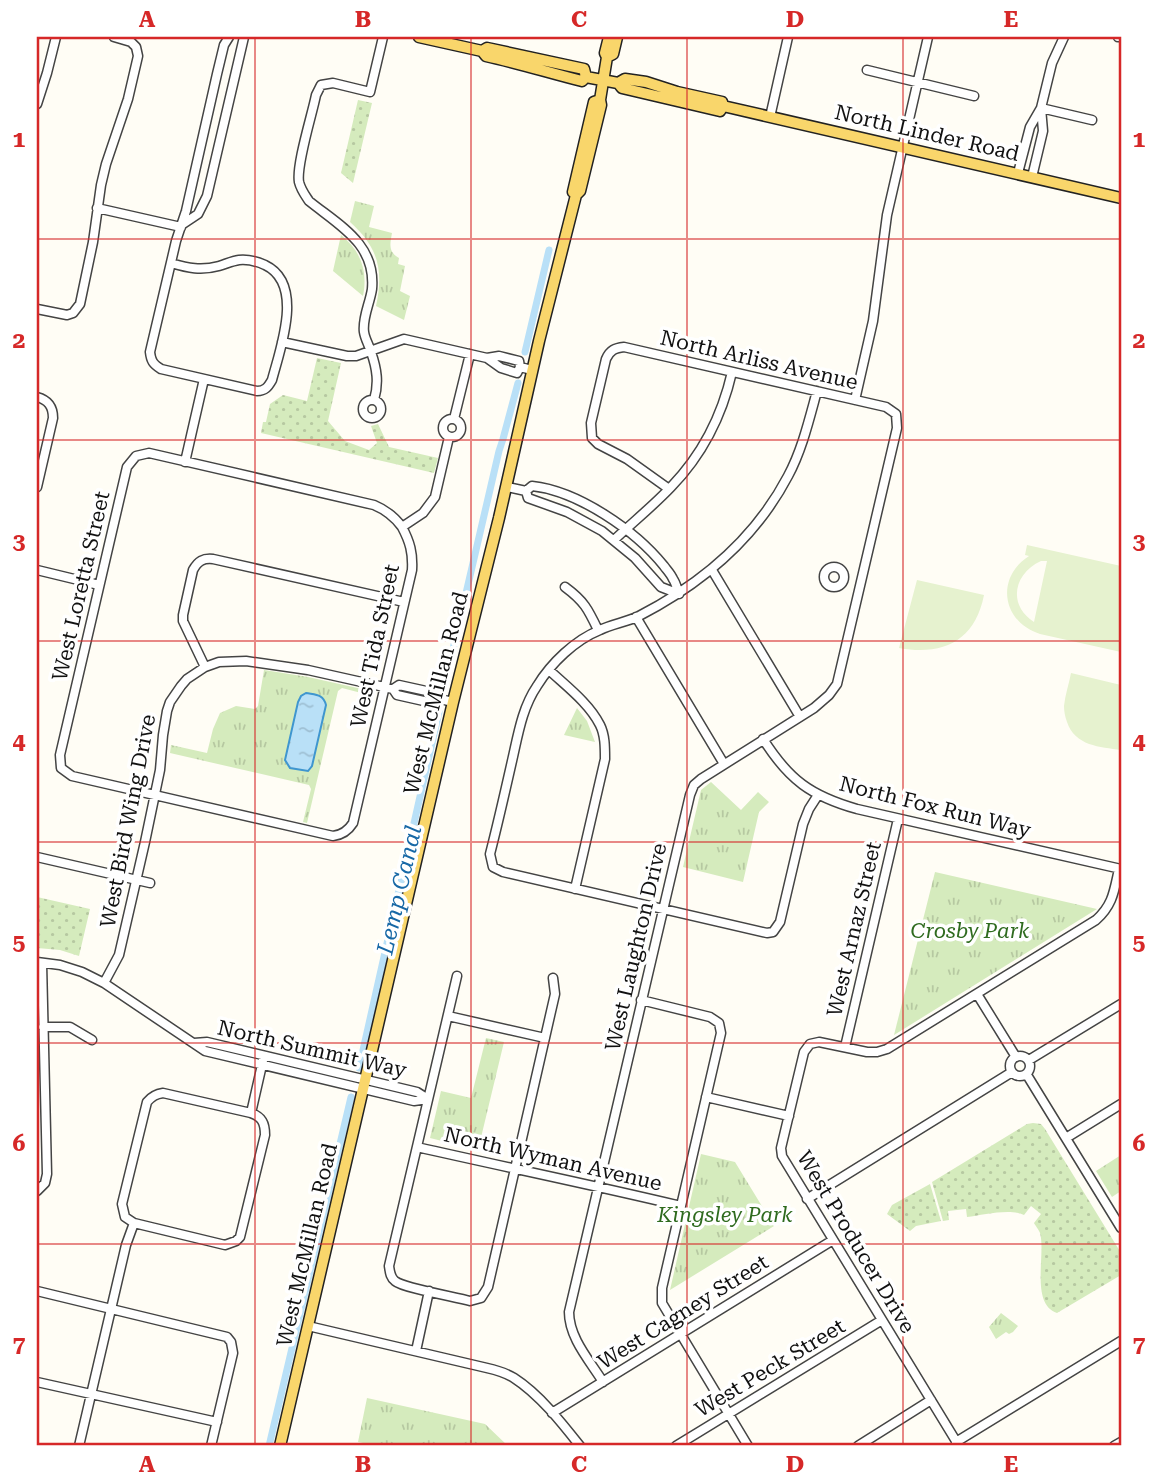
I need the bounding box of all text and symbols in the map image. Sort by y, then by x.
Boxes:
text: A [139,6,156,33]
text: B [355,6,371,33]
text: C [571,6,587,33]
text: D [786,6,804,33]
text: E [1004,6,1018,33]
street label: North Linder Road [832,100,1022,166]
text: 1 [13,126,26,153]
text: 1 [1133,126,1146,153]
street label: North Arliss Avenue [658,326,860,394]
text: 2 [13,327,25,354]
text: 2 [1133,327,1145,354]
street label: West Loretta Street [48,489,115,683]
text: 3 [13,528,26,555]
text: 3 [1133,528,1146,555]
street label: West Tida Street [346,562,404,730]
street label: West McMillan Road [399,589,473,797]
street label: West Bird Wing Drive [96,712,160,930]
text: 4 [13,728,26,755]
text: 4 [1133,728,1146,755]
street label: North Fox Run Way [837,772,1034,843]
water label: Lemp Canal [371,823,427,958]
street label: West Arnaz Street [822,839,886,1019]
street label: West Laughton Drive [600,841,672,1053]
park label: Crosby Park [911,919,1030,943]
text: 5 [13,929,26,956]
text: 5 [1133,929,1146,956]
street label: North Summit Way [215,1016,409,1083]
street label: North Wyman Avenue [442,1122,664,1196]
text: 6 [13,1130,26,1157]
text: 6 [1133,1130,1146,1157]
street label: West McMillan Road [272,1140,342,1349]
street label: West Producer Drive [792,1146,920,1338]
park label: Kingsley Park [656,1203,793,1227]
street label: West Cagney Street [593,1250,773,1374]
street label: West Peck Street [691,1314,849,1422]
text: 7 [13,1331,26,1358]
text: 7 [1133,1331,1146,1358]
text: A [139,1451,156,1478]
text: B [355,1451,371,1478]
text: C [571,1451,587,1478]
text: D [786,1451,804,1478]
text: E [1004,1451,1018,1478]

